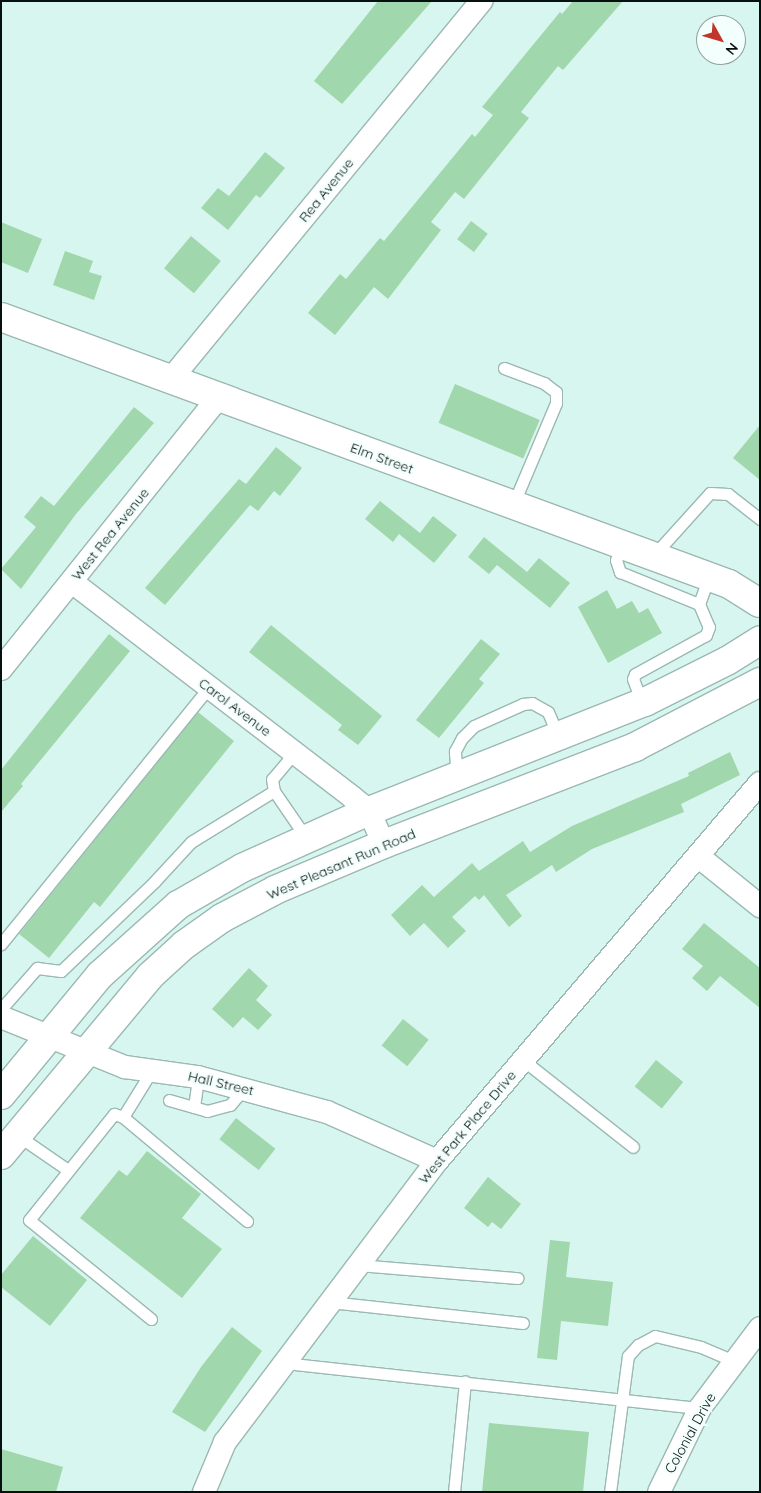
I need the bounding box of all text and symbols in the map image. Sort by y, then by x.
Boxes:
north arrow [696,15,746,65]
text: N [722,39,742,58]
street label: Rea Avenue [295,155,357,225]
street label: Elm Street [348,439,416,477]
street label: West Rea Avenue [68,484,152,584]
street label: Carol Avenue [196,674,274,740]
street label: West Pleasant Run Road [264,825,418,903]
street label: Hall Street [186,1067,256,1099]
street label: West Park Place Drive [415,1067,519,1187]
street label: Colonial Drive [661,1390,719,1476]

